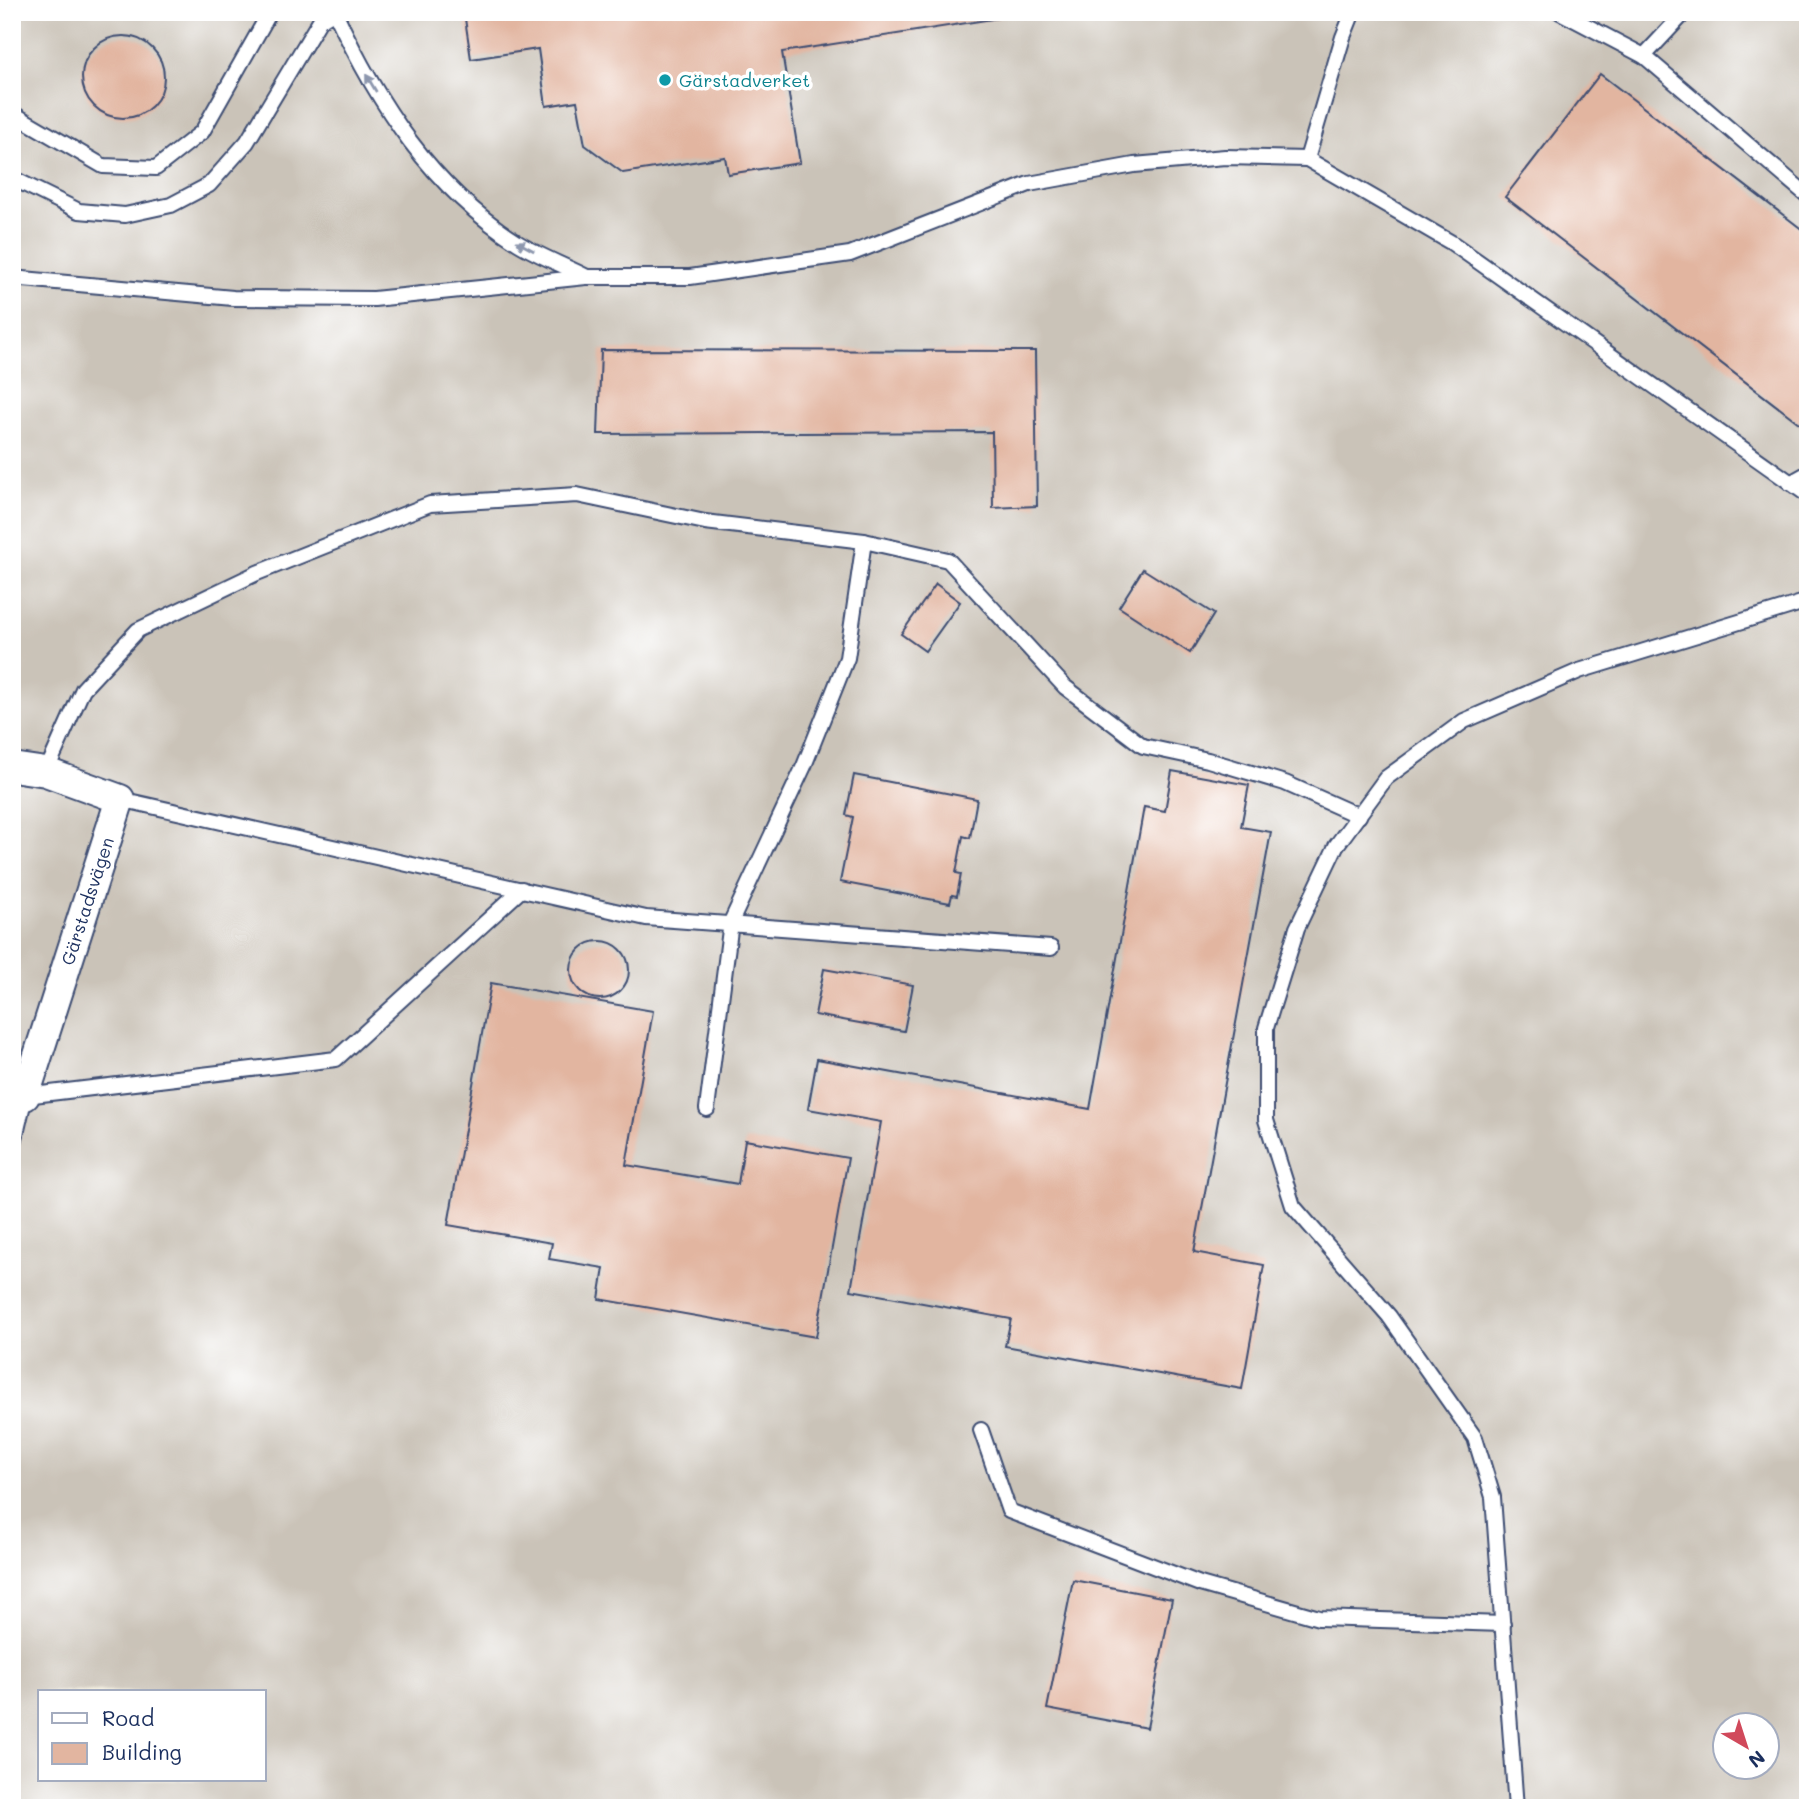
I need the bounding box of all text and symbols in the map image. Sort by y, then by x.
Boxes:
place label: Gärstadverket [679,68,810,92]
marker: Gärstadverket [657,72,673,88]
one-way arrow [364,73,377,92]
one-way arrow [515,240,535,252]
street label: Gärstadsvägen [55,834,119,968]
legend [38,1690,266,1782]
text: Road [102,1704,154,1731]
north arrow [1712,1712,1782,1782]
text: Building [102,1738,182,1765]
text: N [1744,1745,1770,1774]

